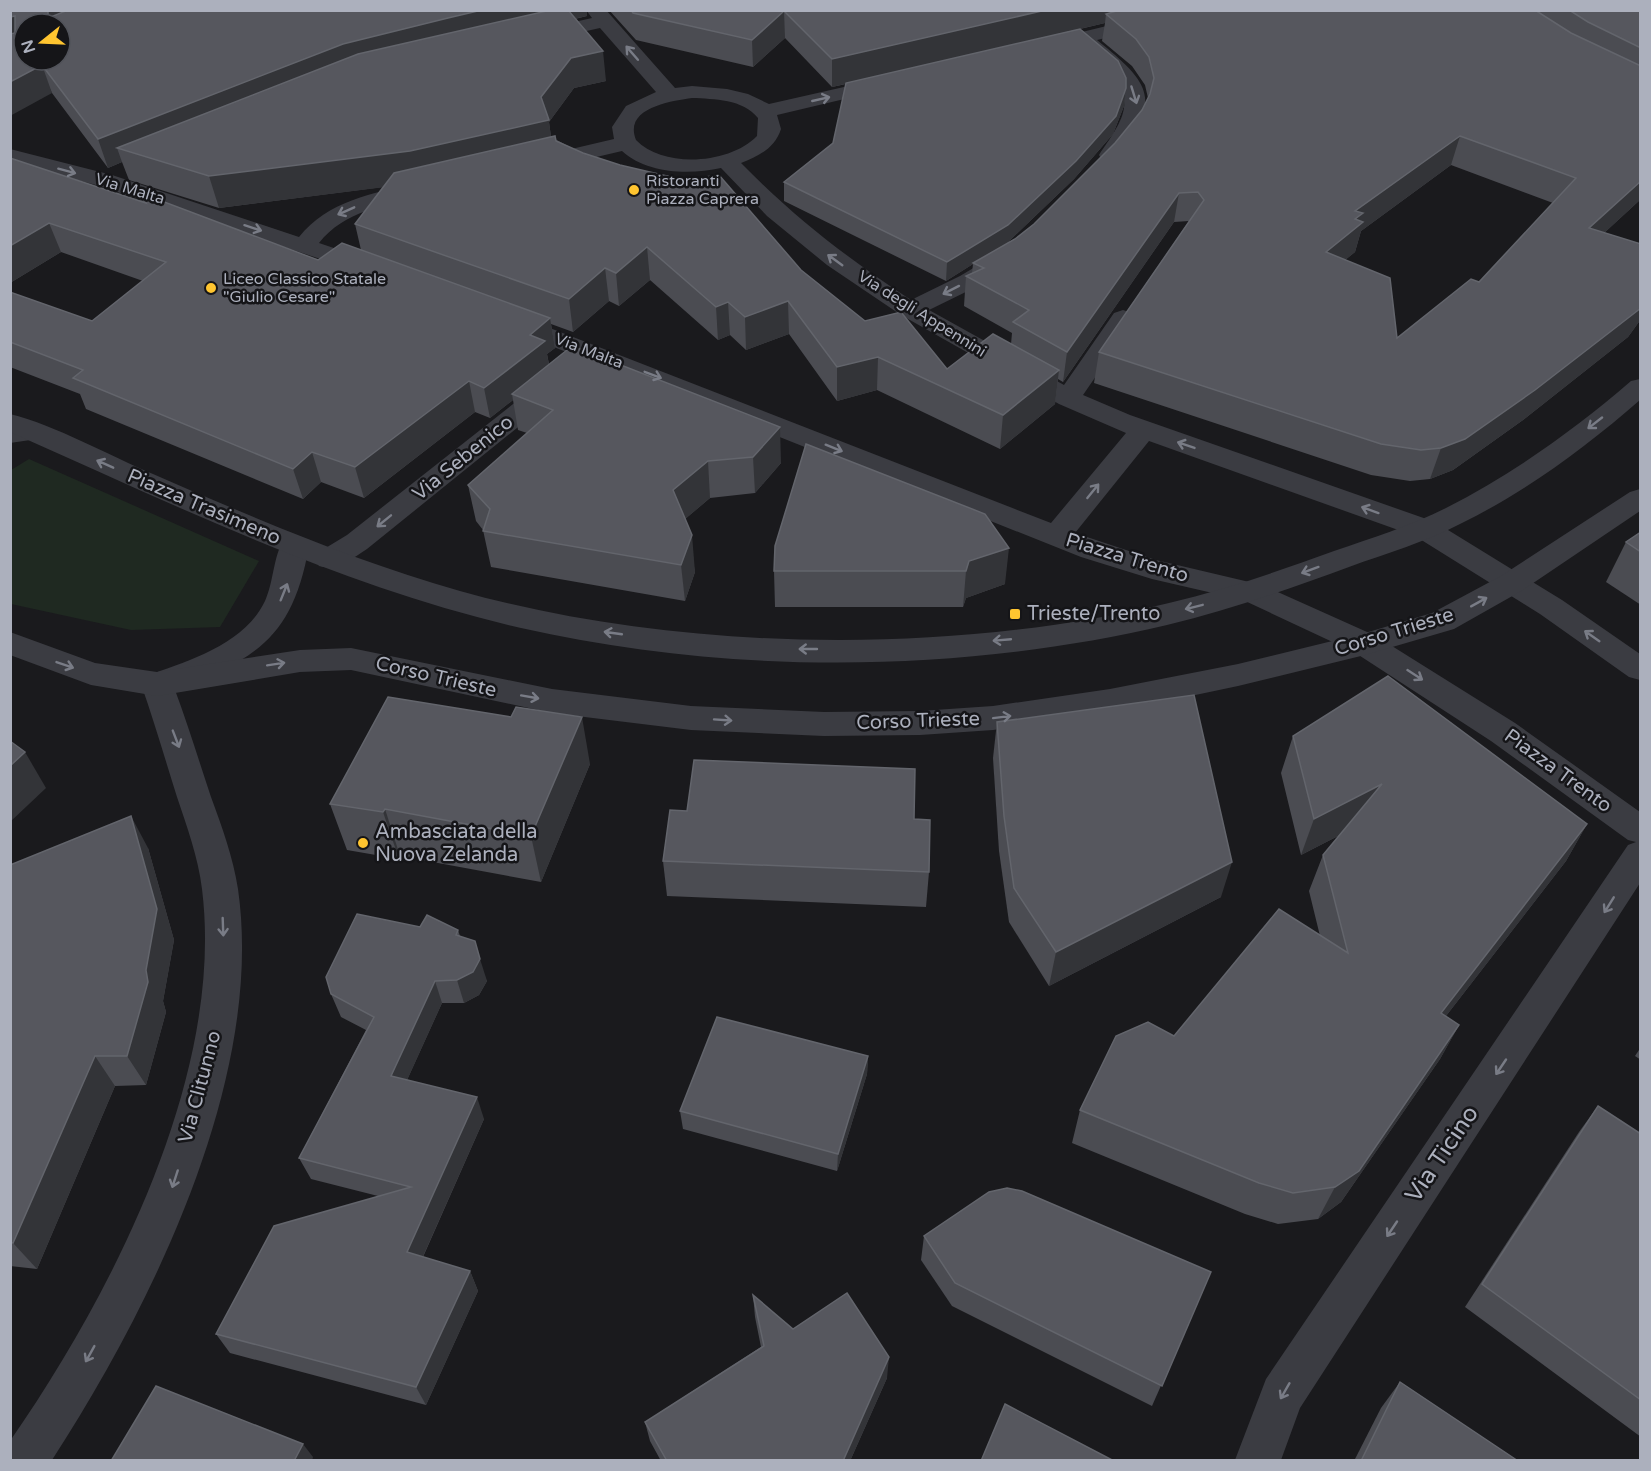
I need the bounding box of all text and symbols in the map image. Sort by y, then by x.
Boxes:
north arrow [12,12,72,72]
text: N [17,37,40,56]
one-way arrow [625,46,639,61]
one-way arrow [1129,85,1140,104]
one-way arrow [812,92,831,104]
one-way arrow [57,165,76,177]
street label: Via Malta [93,169,167,209]
place label: Ristoranti Piazza Caprera [646,171,759,209]
marker: Ristoranti Piazza Caprera [627,183,641,197]
one-way arrow [337,205,355,217]
one-way arrow [243,223,262,234]
one-way arrow [828,254,844,266]
street label: Via degli Appennini [854,266,990,362]
place label: Liceo Classico Statale "Giulio Cesare" [223,269,386,307]
marker: Liceo Classico Statale "Giulio Cesare" [204,281,218,295]
one-way arrow [943,285,961,296]
street label: Via Malta [552,329,626,373]
one-way arrow [643,371,662,382]
street label: Via Sebenico [408,410,518,506]
one-way arrow [1587,417,1603,430]
one-way arrow [1177,439,1196,450]
one-way arrow [824,443,843,454]
one-way arrow [96,458,115,469]
street label: Piazza Trasimeno [124,464,284,550]
one-way arrow [1086,484,1100,499]
one-way arrow [1361,503,1379,514]
one-way arrow [377,514,393,527]
street label: Piazza Trento [1063,528,1191,588]
one-way arrow [1301,566,1320,577]
one-way arrow [279,583,290,602]
one-way arrow [1470,596,1487,608]
one-way arrow [1185,601,1204,613]
place label: Trieste/Trento [1027,602,1160,626]
street label: Corso Trieste [1331,602,1457,662]
marker: Trieste/Trento [1008,607,1022,621]
one-way arrow [604,628,624,639]
one-way arrow [1585,630,1601,642]
one-way arrow [993,635,1013,646]
one-way arrow [798,643,818,655]
street label: Corso Trieste [373,651,499,703]
one-way arrow [266,659,286,670]
one-way arrow [55,660,74,671]
one-way arrow [1406,669,1423,681]
one-way arrow [520,692,539,703]
street label: Corso Trieste [856,707,980,735]
one-way arrow [992,711,1012,722]
one-way arrow [713,715,733,726]
street label: Piazza Trento [1500,724,1616,818]
one-way arrow [172,729,183,748]
place label: Ambasciata della Nuova Zelanda [375,820,537,867]
marker: Ambasciata della Nuova Zelanda [356,836,370,850]
one-way arrow [1603,896,1615,913]
one-way arrow [217,917,228,937]
street label: Via Clitunno [173,1028,227,1146]
one-way arrow [1495,1058,1507,1075]
street label: Via Ticino [1399,1100,1485,1208]
one-way arrow [168,1169,179,1188]
one-way arrow [1386,1220,1398,1237]
one-way arrow [84,1345,95,1363]
one-way arrow [1278,1382,1290,1399]

